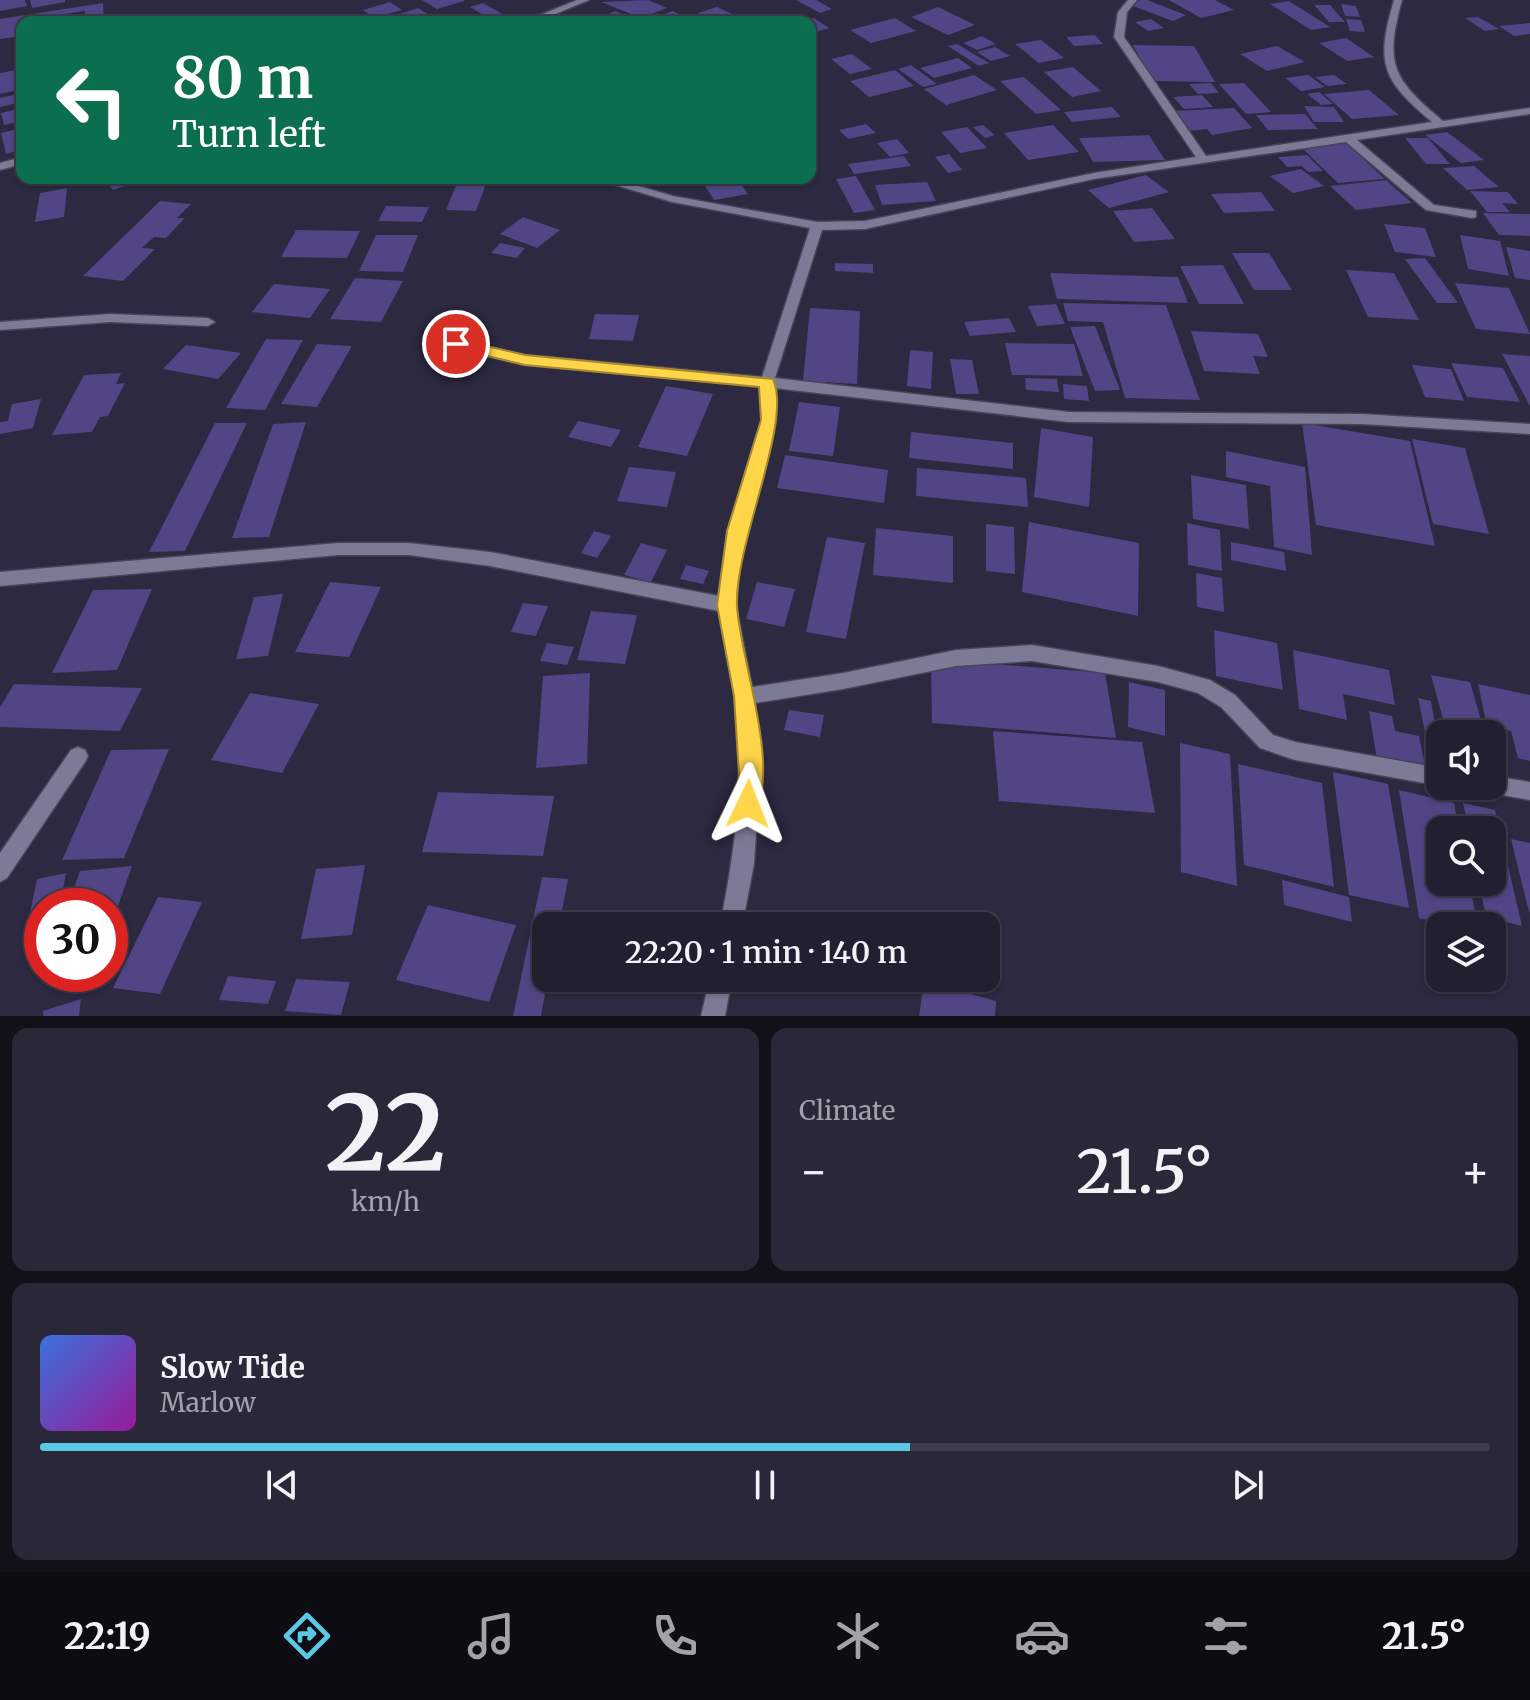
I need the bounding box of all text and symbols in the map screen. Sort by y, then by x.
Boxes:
text: 80 m [172,43,313,113]
icon: left [40,48,144,152]
text: Turn left [172,112,326,157]
pin [422,310,490,378]
icon: arrive [434,322,478,366]
map controls [1426,720,1506,992]
button: sound [1426,720,1506,800]
position arrow [706,762,790,846]
button: search [1426,816,1506,896]
speed limit sign: 30 [24,888,128,992]
button: layers [1426,912,1506,992]
text: 22:20 · 1 min · 140 m [625,933,907,971]
text: 22 [325,1068,446,1198]
text: Climate [799,1094,895,1127]
text: 21.5° [1076,1134,1213,1209]
text: − [799,1144,828,1199]
text: + [1461,1144,1490,1199]
text: km/h [351,1185,420,1218]
text: Slow Tide [160,1348,305,1386]
text: Marlow [160,1386,256,1419]
icon: previous [260,1463,304,1507]
icon: pause [743,1463,787,1507]
icon: next [1226,1463,1270,1507]
icon: directions [279,1608,335,1664]
icon: music [463,1608,519,1664]
icon: phone [647,1608,703,1664]
icon: climate [830,1608,886,1664]
icon: car [1014,1608,1070,1664]
icon: filters [1198,1608,1254,1664]
text: 22:19 [64,1614,151,1659]
text: 21.5° [1382,1614,1466,1659]

